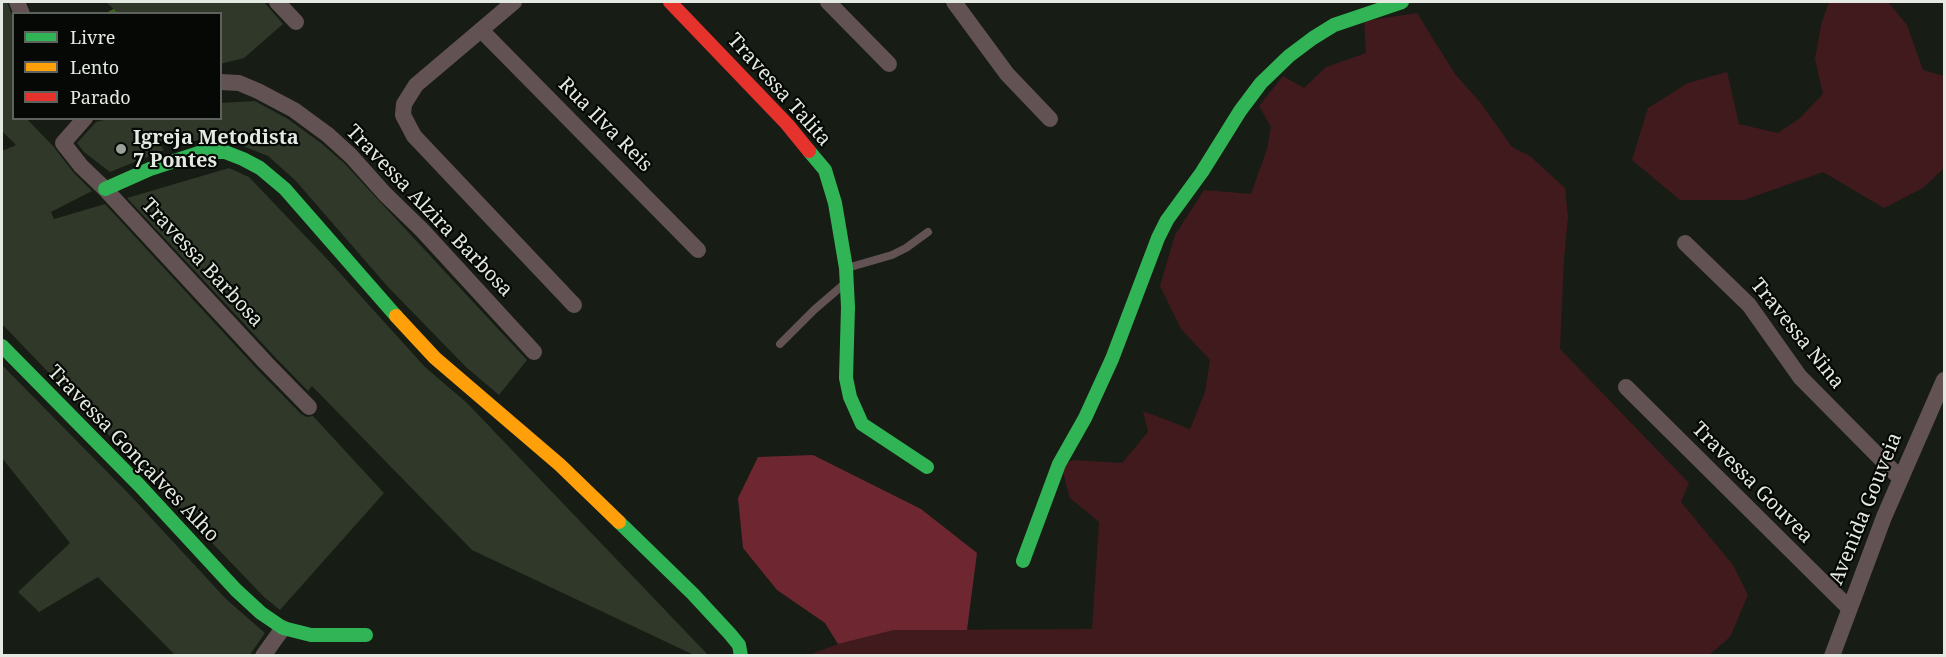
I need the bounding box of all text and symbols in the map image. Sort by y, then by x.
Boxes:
legend [12,12,222,120]
text: Livre [70,25,116,49]
street label: Travessa Talita [722,29,836,151]
text: Lento [70,55,119,79]
street label: Rua Ilva Reis [553,73,657,177]
text: Parado [70,85,131,109]
street label: Travessa Alzira Barbosa [341,120,517,302]
place label: Igreja Metodista 7 Pontes [133,126,299,173]
marker: Igreja Metodista 7 Pontes [114,142,128,156]
street label: Travessa Barbosa [136,194,268,332]
street label: Travessa Nina [1745,274,1849,394]
street label: Travessa Gonçalves Alho [42,361,224,547]
street label: Travessa Gouvea [1686,417,1818,549]
street label: Avenida Gouveia [1825,430,1907,588]

